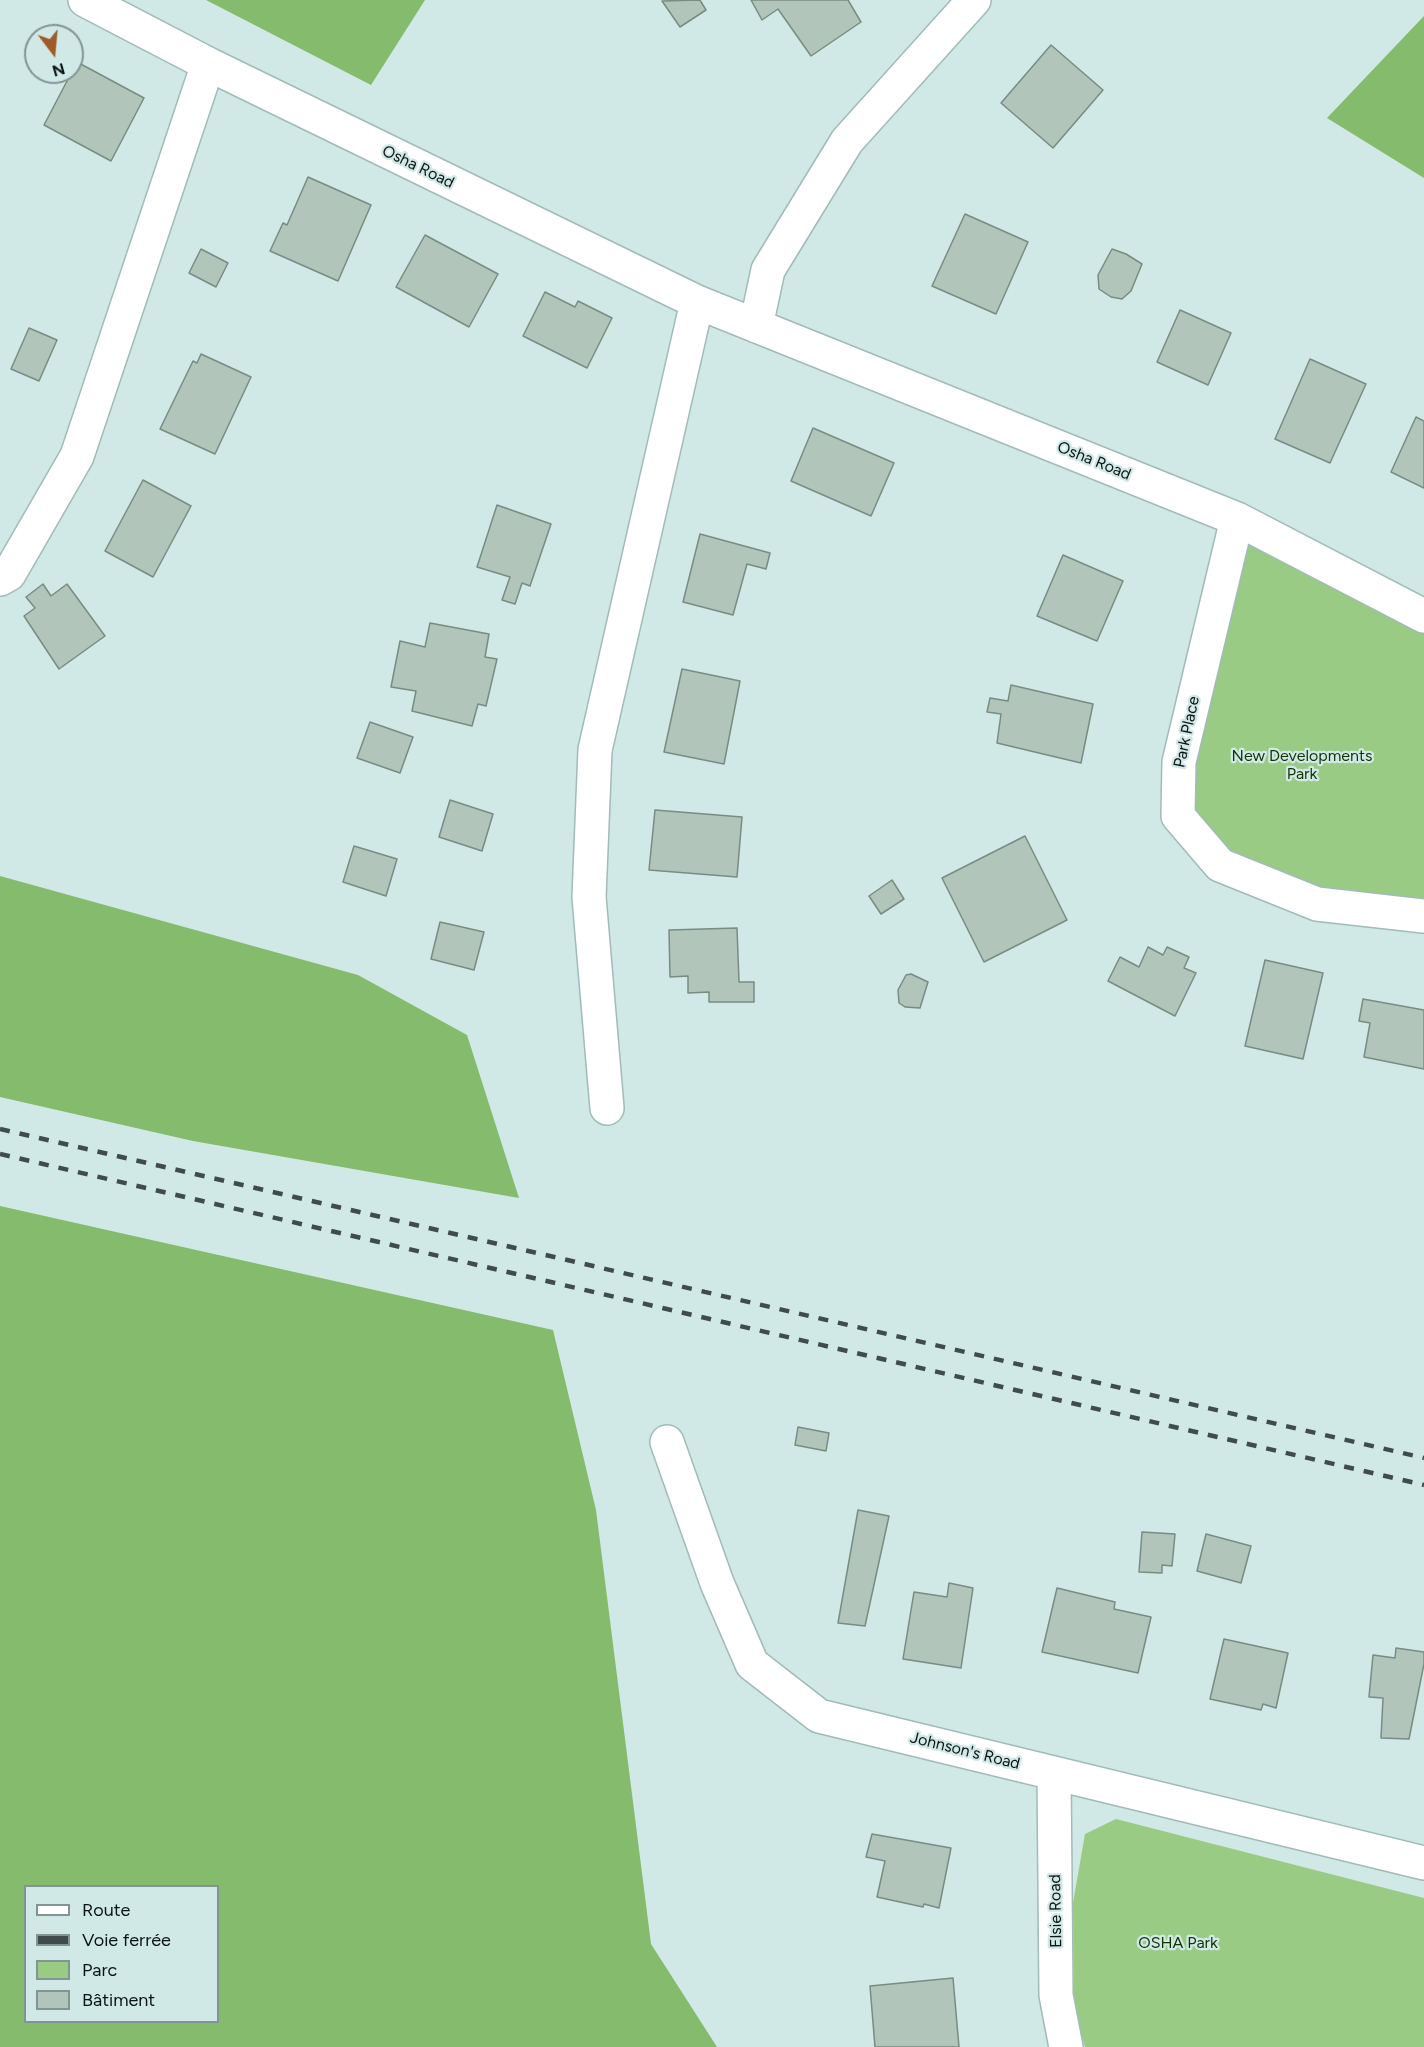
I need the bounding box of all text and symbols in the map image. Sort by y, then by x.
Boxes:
north arrow [24,24,84,84]
text: N [50,59,67,81]
street label: Osha Road [379,141,457,193]
street label: Osha Road [1054,438,1134,484]
street label: Park Place [1170,694,1204,770]
park label: New Developments Park [1232,746,1372,784]
street label: Johnson's Road [908,1728,1022,1774]
street label: Elsie Road [1046,1874,1066,1948]
legend [24,1885,219,2023]
text: Route [82,1899,130,1921]
text: Voie ferrée [82,1929,171,1951]
park label: OSHA Park [1138,1933,1218,1953]
text: Parc [82,1959,117,1981]
text: Bâtiment [82,1989,155,2011]

